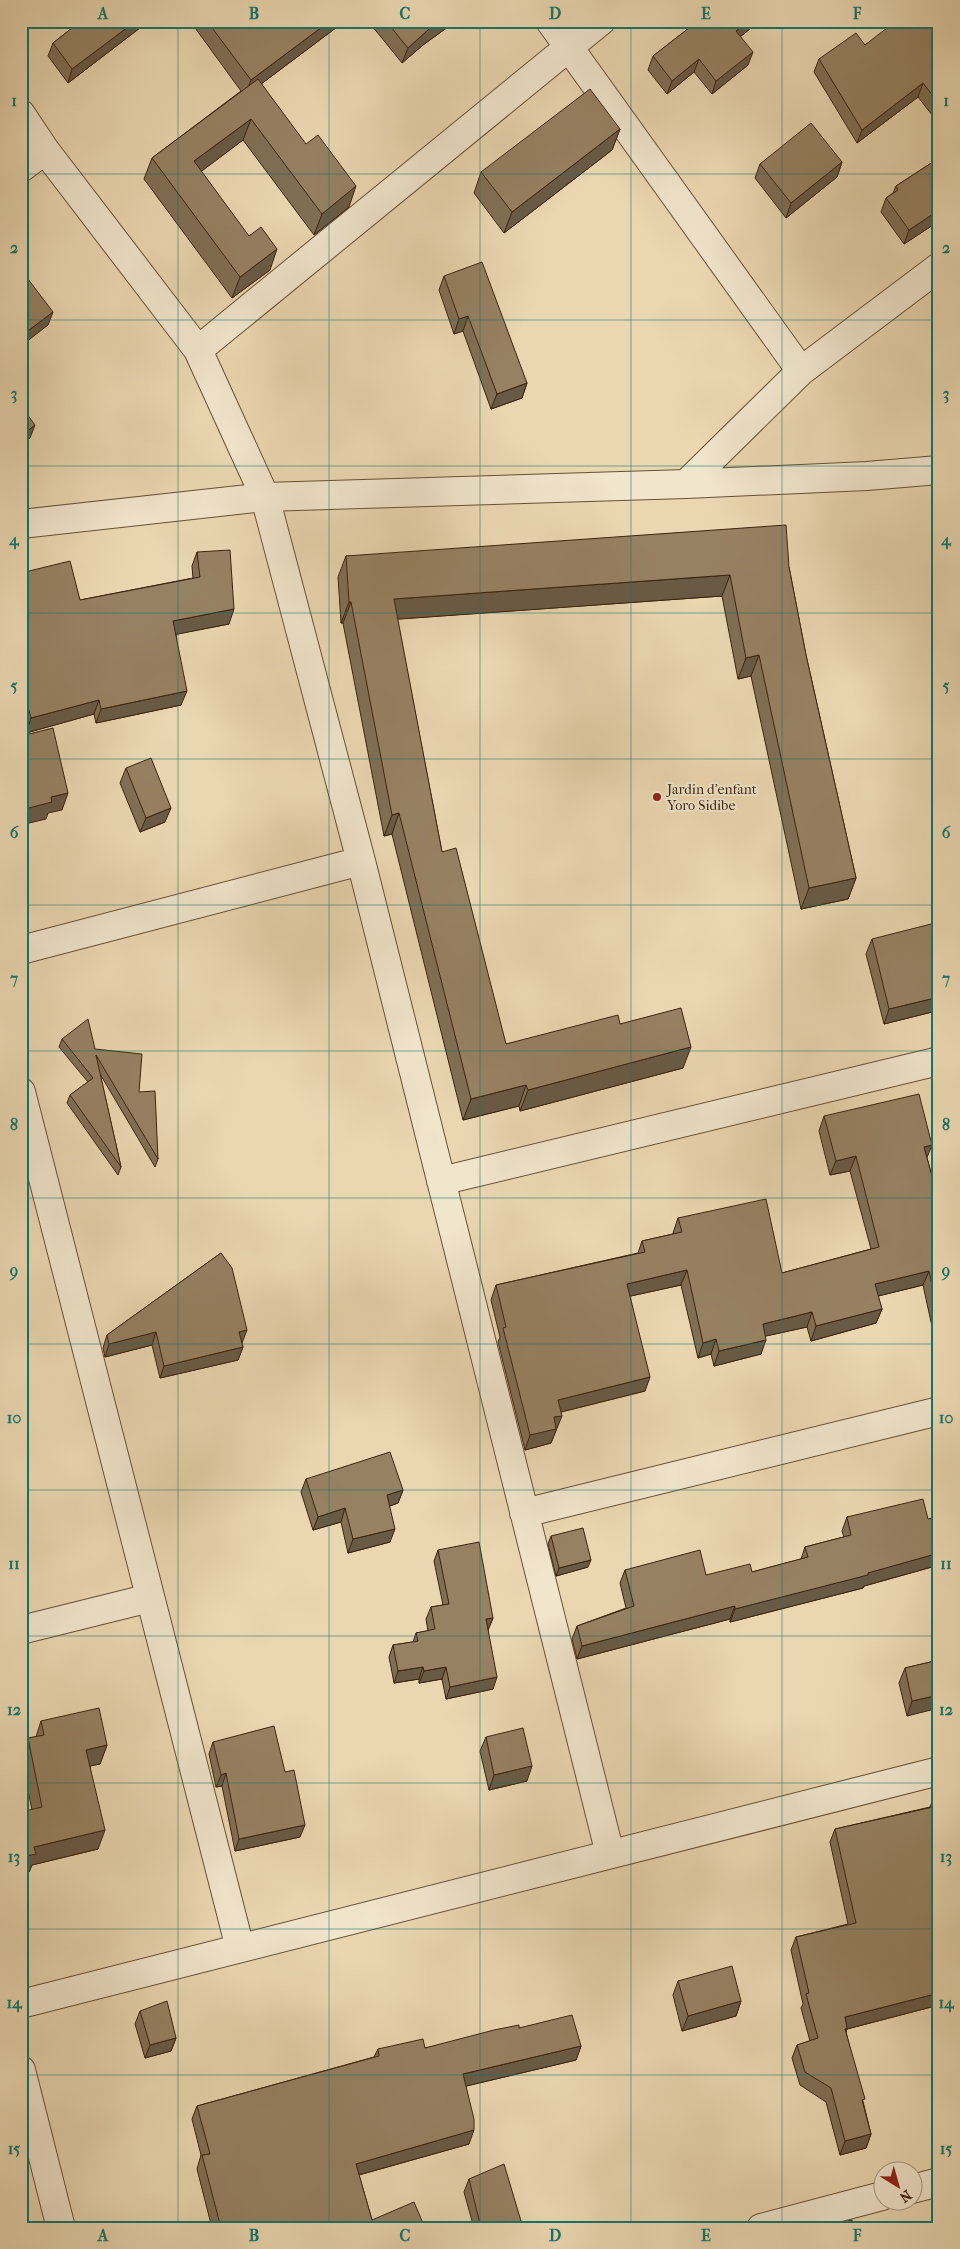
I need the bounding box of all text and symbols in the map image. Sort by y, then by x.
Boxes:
text: A [97,4,109,23]
text: B [249,4,259,23]
text: C [400,4,411,23]
text: D [549,4,561,23]
text: E [701,4,711,23]
text: F [852,4,862,23]
text: 1 [11,91,17,110]
text: 1 [943,91,949,110]
text: 2 [10,238,18,257]
text: 2 [942,238,950,257]
text: 3 [11,384,17,404]
text: 3 [943,384,949,404]
text: 4 [8,530,20,550]
text: 4 [940,530,952,550]
text: 5 [11,676,18,695]
text: 5 [943,676,950,695]
place label: Jardin d'enfant Yoro Sidibe [666,781,757,814]
marker: Jardin d'enfant Yoro Sidibe [651,791,663,803]
text: 6 [10,823,19,842]
text: 6 [942,823,951,842]
text: 7 [9,969,18,988]
text: 7 [941,969,950,988]
text: 8 [10,1115,18,1134]
text: 8 [942,1115,950,1134]
text: 9 [9,1261,18,1281]
text: 9 [941,1261,950,1281]
text: 10 [7,1408,21,1427]
text: 10 [939,1408,953,1427]
text: 11 [8,1554,20,1573]
text: 11 [940,1554,952,1573]
text: 12 [7,1700,21,1719]
text: 12 [939,1700,953,1719]
text: 13 [8,1847,20,1867]
text: 13 [940,1847,952,1867]
text: 14 [6,1993,23,2013]
text: 14 [938,1993,955,2013]
text: 15 [8,2139,20,2158]
text: 15 [940,2139,952,2158]
north arrow [872,2162,922,2212]
text: N [896,2186,915,2206]
text: A [97,2226,109,2245]
text: B [249,2226,259,2245]
text: C [400,2226,411,2245]
text: D [549,2226,561,2245]
text: E [701,2226,711,2245]
text: F [852,2226,862,2245]

